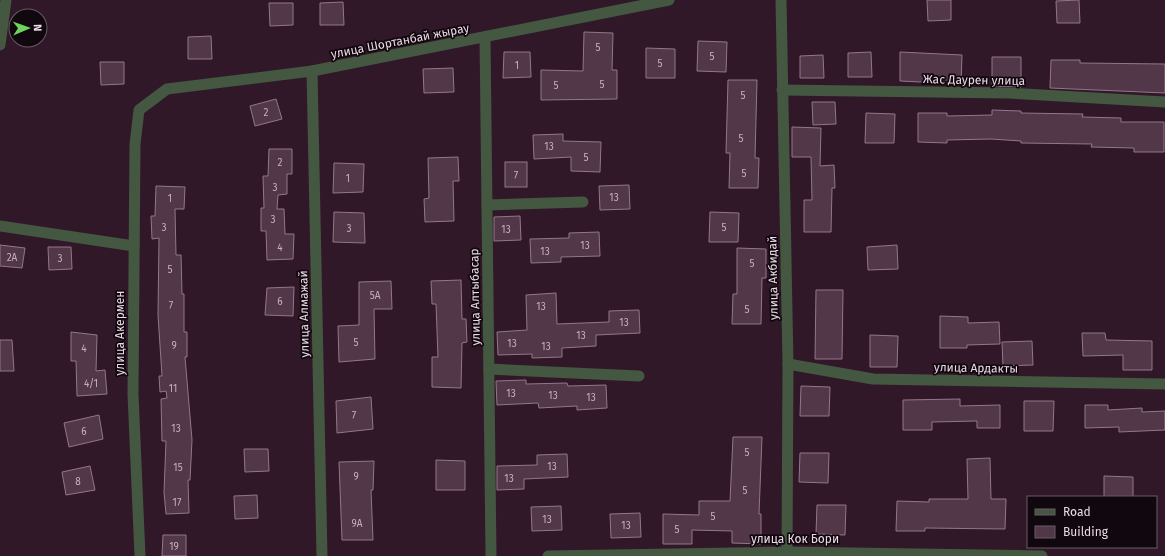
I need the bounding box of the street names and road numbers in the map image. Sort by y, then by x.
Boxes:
street label: улица Шортанбай жырау [330,21,470,61]
street label: Жас Даурен улица [923,72,1025,88]
street label: улица Акбидай [765,236,781,320]
street label: улица Алтыбасар [467,248,483,346]
street label: улица Алмажай [296,270,312,358]
street label: улица Акермен [113,291,127,376]
street label: улица Ардакты [934,360,1018,376]
street label: улица Кок Бори [751,532,839,546]

